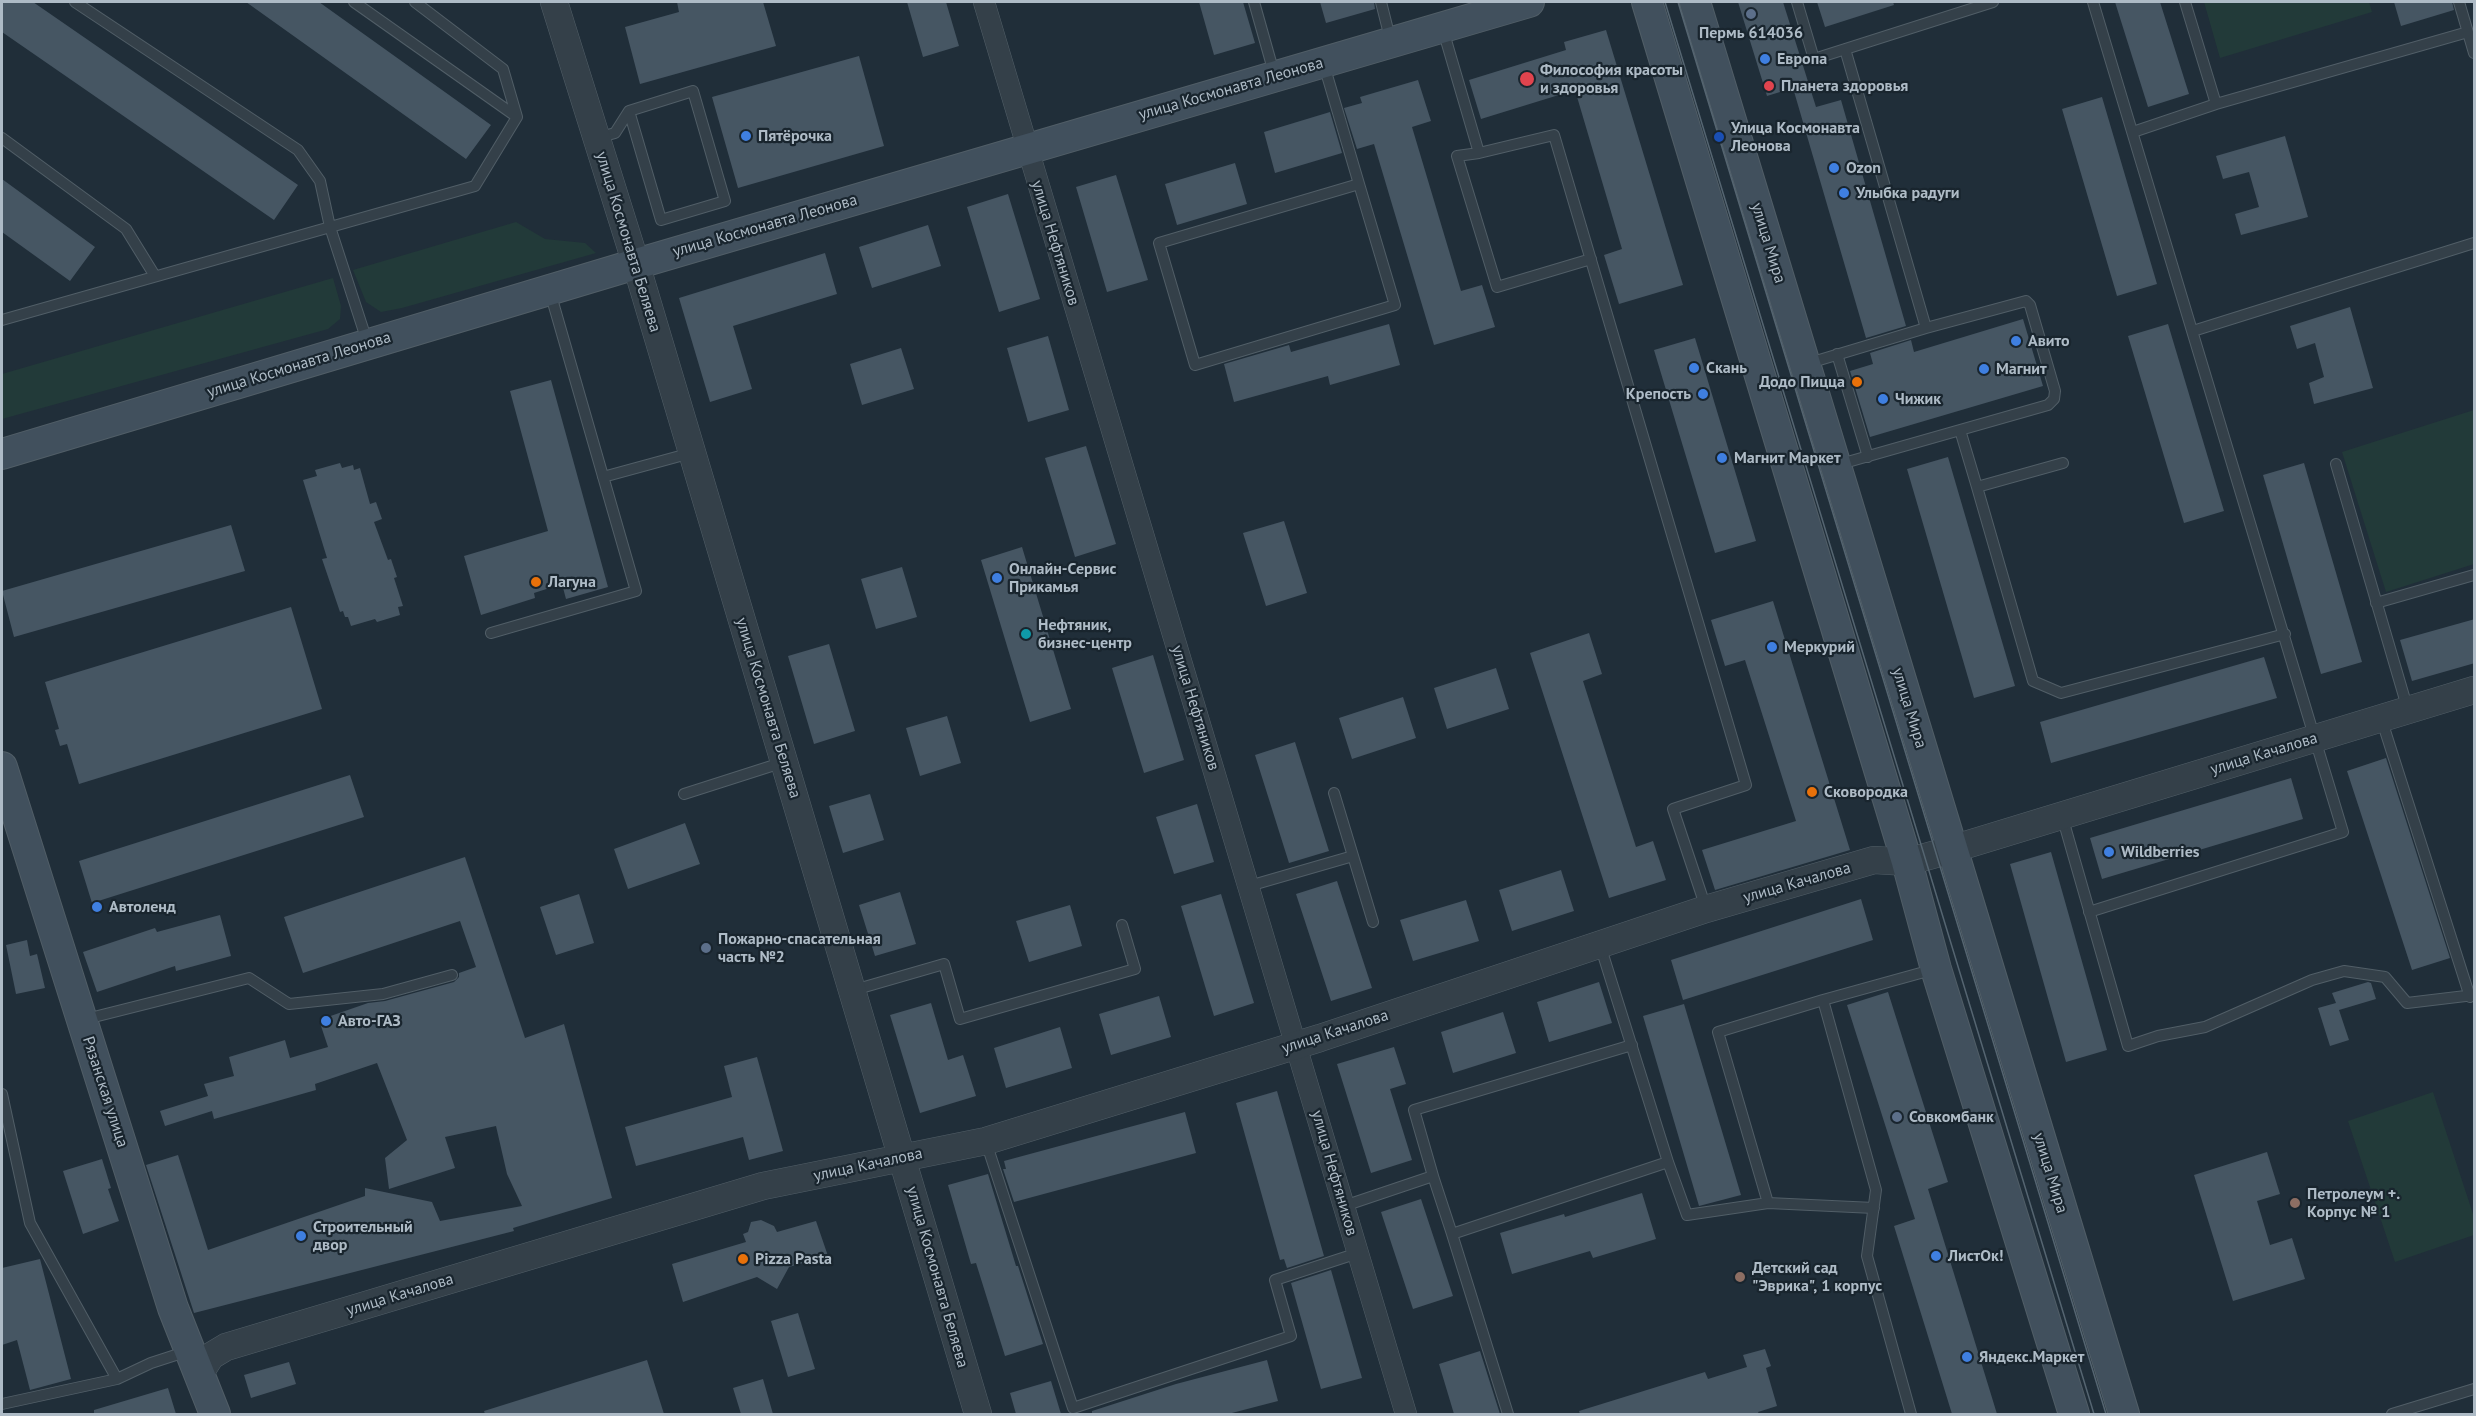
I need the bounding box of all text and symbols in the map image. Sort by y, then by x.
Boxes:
marker: Пермь 614036 [1744,7,1758,21]
place label: Пермь 614036 [1699,23,1803,43]
place label: Европа [1777,49,1827,69]
marker: Европа [1758,52,1772,66]
street label: улица Космонавта Леонова [1136,53,1326,125]
place label: Философия красоты и здоровья [1540,60,1683,98]
marker: Философия красоты и здоровья [1518,70,1536,88]
place label: Планета здоровья [1781,76,1908,96]
marker: Планета здоровья [1762,79,1776,93]
place label: Улица Космонавта Леонова [1731,118,1860,156]
place label: Пятёрочка [758,126,832,146]
marker: Пятёрочка [739,129,753,143]
marker: Улица Космонавта Леонова [1712,130,1726,144]
street label: улица Космонавта Беляева [591,149,665,335]
place label: Ozon [1846,158,1881,178]
marker: Ozon [1827,161,1841,175]
street label: улица Нефтяников [1027,178,1083,308]
place label: Улыбка радуги [1856,183,1960,203]
marker: Улыбка радуги [1837,186,1851,200]
street label: улица Космонавта Леонова [670,190,860,262]
street label: улица Мира [1747,201,1789,285]
street label: улица Космонавта Леонова [205,328,393,402]
place label: Авито [2028,331,2070,351]
marker: Авито [2009,334,2023,348]
place label: Скань [1706,358,1747,378]
place label: Магнит [1996,359,2047,379]
marker: Скань [1687,361,1701,375]
marker: Магнит [1977,362,1991,376]
place label: Додо Пицца [1759,372,1845,392]
marker: Додо Пицца [1850,375,1864,389]
place label: Крепость [1626,384,1691,404]
marker: Крепость [1696,387,1710,401]
place label: Чижик [1895,389,1941,409]
marker: Чижик [1876,392,1890,406]
place label: Магнит Маркет [1734,448,1841,468]
marker: Магнит Маркет [1715,451,1729,465]
place label: Онлайн-Сервис Прикамья [1009,559,1116,597]
marker: Онлайн-Сервис Прикамья [990,571,1004,585]
place label: Лагуна [548,572,596,592]
marker: Лагуна [529,575,543,589]
street label: улица Космонавта Беляева [731,615,805,801]
place label: Нефтяник, бизнес-центр [1038,615,1132,653]
marker: Нефтяник, бизнес-центр [1019,627,1033,641]
place label: Меркурий [1784,637,1855,657]
marker: Меркурий [1765,640,1779,654]
street label: улица Нефтяников [1167,643,1223,773]
street label: улица Мира [1888,666,1930,750]
street label: улица Качалова [2208,729,2320,779]
place label: Сковородка [1824,782,1908,802]
marker: Сковородка [1805,785,1819,799]
place label: Wildberries [2121,842,2200,862]
marker: Wildberries [2102,845,2116,859]
street label: улица Качалова [1741,858,1853,908]
place label: Автоленд [109,897,176,917]
marker: Автоленд [90,900,104,914]
place label: Пожарно-спасательная часть №2 [718,929,881,967]
marker: Пожарно-спасательная часть №2 [699,941,713,955]
street label: улица Качалова [1279,1006,1391,1058]
place label: Авто-ГАЗ [338,1011,401,1031]
marker: Авто-ГАЗ [319,1014,333,1028]
street label: Рязанская улица [78,1034,132,1150]
place label: Совкомбанк [1909,1107,1994,1127]
street label: улица Нефтяников [1307,1108,1361,1238]
marker: Совкомбанк [1890,1110,1904,1124]
street label: улица Мира [2029,1131,2071,1215]
street label: улица Качалова [812,1144,924,1186]
street label: улица Космонавта Беляева [902,1184,972,1370]
place label: Петролеум +. Корпус № 1 [2307,1184,2400,1222]
marker: Петролеум +. Корпус № 1 [2288,1196,2302,1210]
place label: Строительный двор [313,1217,413,1255]
marker: Строительный двор [294,1229,308,1243]
place label: ЛистОк! [1948,1246,2003,1266]
place label: Pizza Pasta [755,1249,832,1269]
marker: ЛистОк! [1929,1249,1943,1263]
marker: Pizza Pasta [736,1252,750,1266]
place label: Детский сад "Эврика", 1 корпус [1752,1258,1882,1296]
street label: улица Качалова [344,1270,456,1320]
marker: Детский сад "Эврика", 1 корпус [1733,1270,1747,1284]
place label: Яндекс.Маркет [1979,1347,2084,1367]
marker: Яндекс.Маркет [1960,1350,1974,1364]

